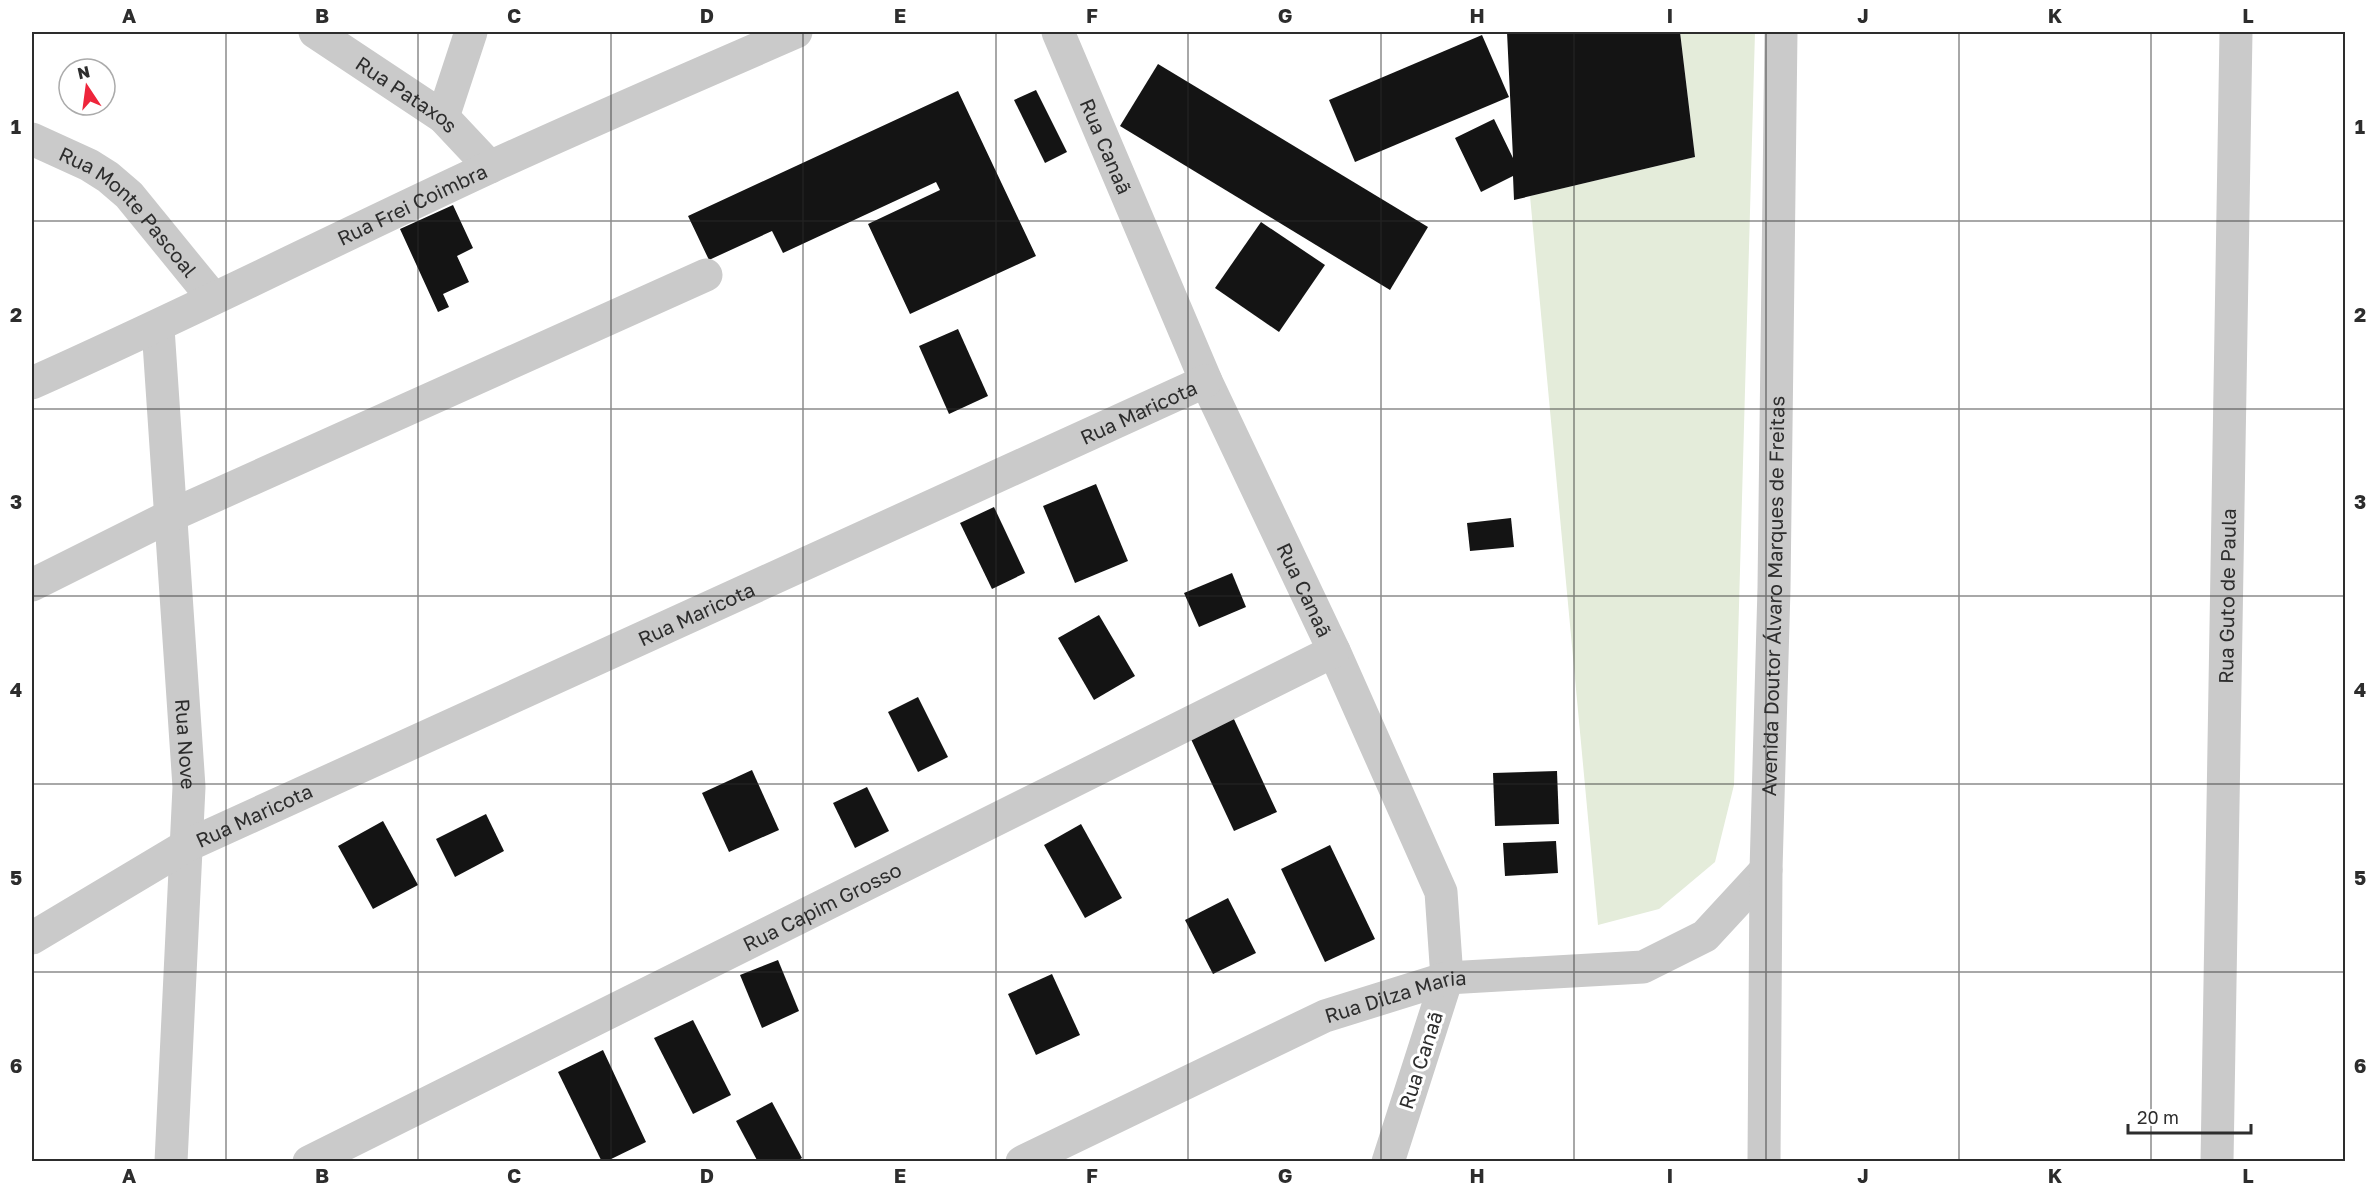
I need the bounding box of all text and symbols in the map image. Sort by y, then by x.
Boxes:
text: A [122,3,136,27]
text: B [315,3,329,27]
text: C [507,3,521,27]
text: D [700,3,714,27]
text: E [894,3,906,27]
text: F [1086,3,1098,27]
text: G [1278,3,1292,27]
text: H [1469,3,1485,27]
text: I [1667,3,1673,27]
text: J [1857,3,1869,27]
text: K [2048,3,2063,27]
text: L [2242,3,2254,27]
street label: Rua Pataxos [352,51,463,137]
north arrow [57,57,117,117]
text: N [75,61,92,83]
street label: Rua Canaã [1076,95,1137,198]
text: 1 [11,114,21,138]
text: 1 [2355,114,2365,138]
street label: Rua Monte Pascoal [56,141,203,281]
street label: Rua Frei Coimbra [333,158,491,250]
text: 2 [10,302,22,326]
text: 2 [2354,302,2366,326]
street label: Rua Maricota [1076,375,1200,449]
street label: Avenida Doutor Álvaro Marques de Freitas [1756,396,1788,797]
text: 3 [10,489,22,513]
text: 3 [2354,489,2366,513]
street label: Rua Guto de Paula [2213,508,2240,684]
street label: Rua Canaã [1272,539,1337,641]
street label: Rua Maricota [634,576,758,650]
text: 4 [10,677,22,701]
text: 4 [2354,677,2366,701]
street label: Rua Nove [171,698,201,790]
street label: Rua Maricota [192,778,316,852]
street label: Rua Capim Grosso [739,857,905,956]
text: 5 [10,865,22,889]
text: 5 [2354,865,2366,889]
street label: Rua Dilza Maria [1322,965,1467,1027]
street label: Rua Canaã [1393,1008,1447,1112]
text: 6 [10,1053,22,1077]
text: 6 [2354,1053,2366,1077]
scale bar [2128,1097,2251,1135]
text: 20 m [2137,1106,2179,1128]
text: A [122,1163,136,1187]
text: B [315,1163,329,1187]
text: C [507,1163,521,1187]
text: D [700,1163,714,1187]
text: E [894,1163,906,1187]
text: F [1086,1163,1098,1187]
text: G [1278,1163,1292,1187]
text: H [1469,1163,1485,1187]
text: I [1667,1163,1673,1187]
text: J [1857,1163,1869,1187]
text: K [2048,1163,2063,1187]
text: L [2242,1163,2254,1187]

